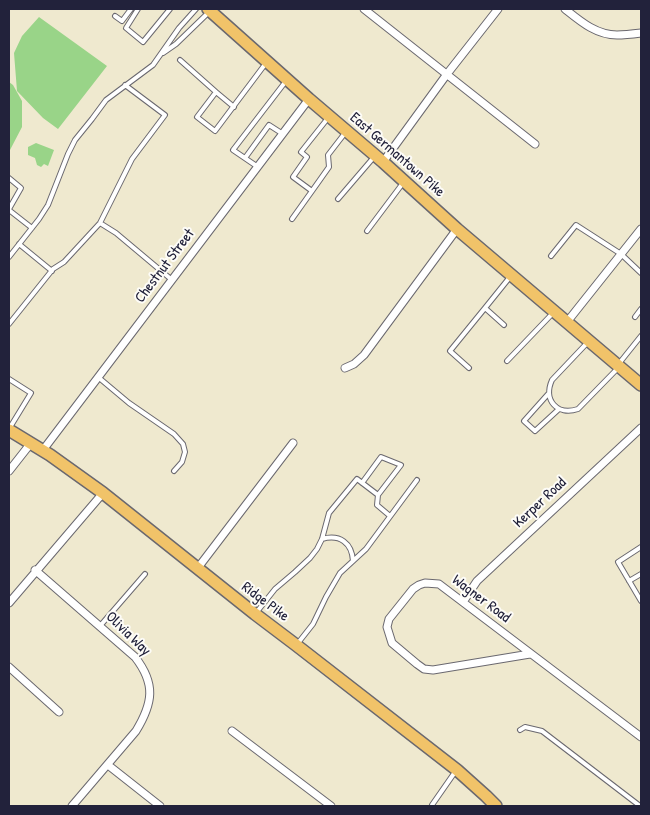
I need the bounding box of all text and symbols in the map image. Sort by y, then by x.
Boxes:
street label: East Germantown Pike [346,109,448,201]
street label: Chestnut Street [131,226,199,306]
street label: Kerper Road [510,474,570,532]
street label: Wagner Road [448,571,514,627]
street label: Ridge Pike [238,578,292,626]
street label: Olivia Way [102,608,154,660]

